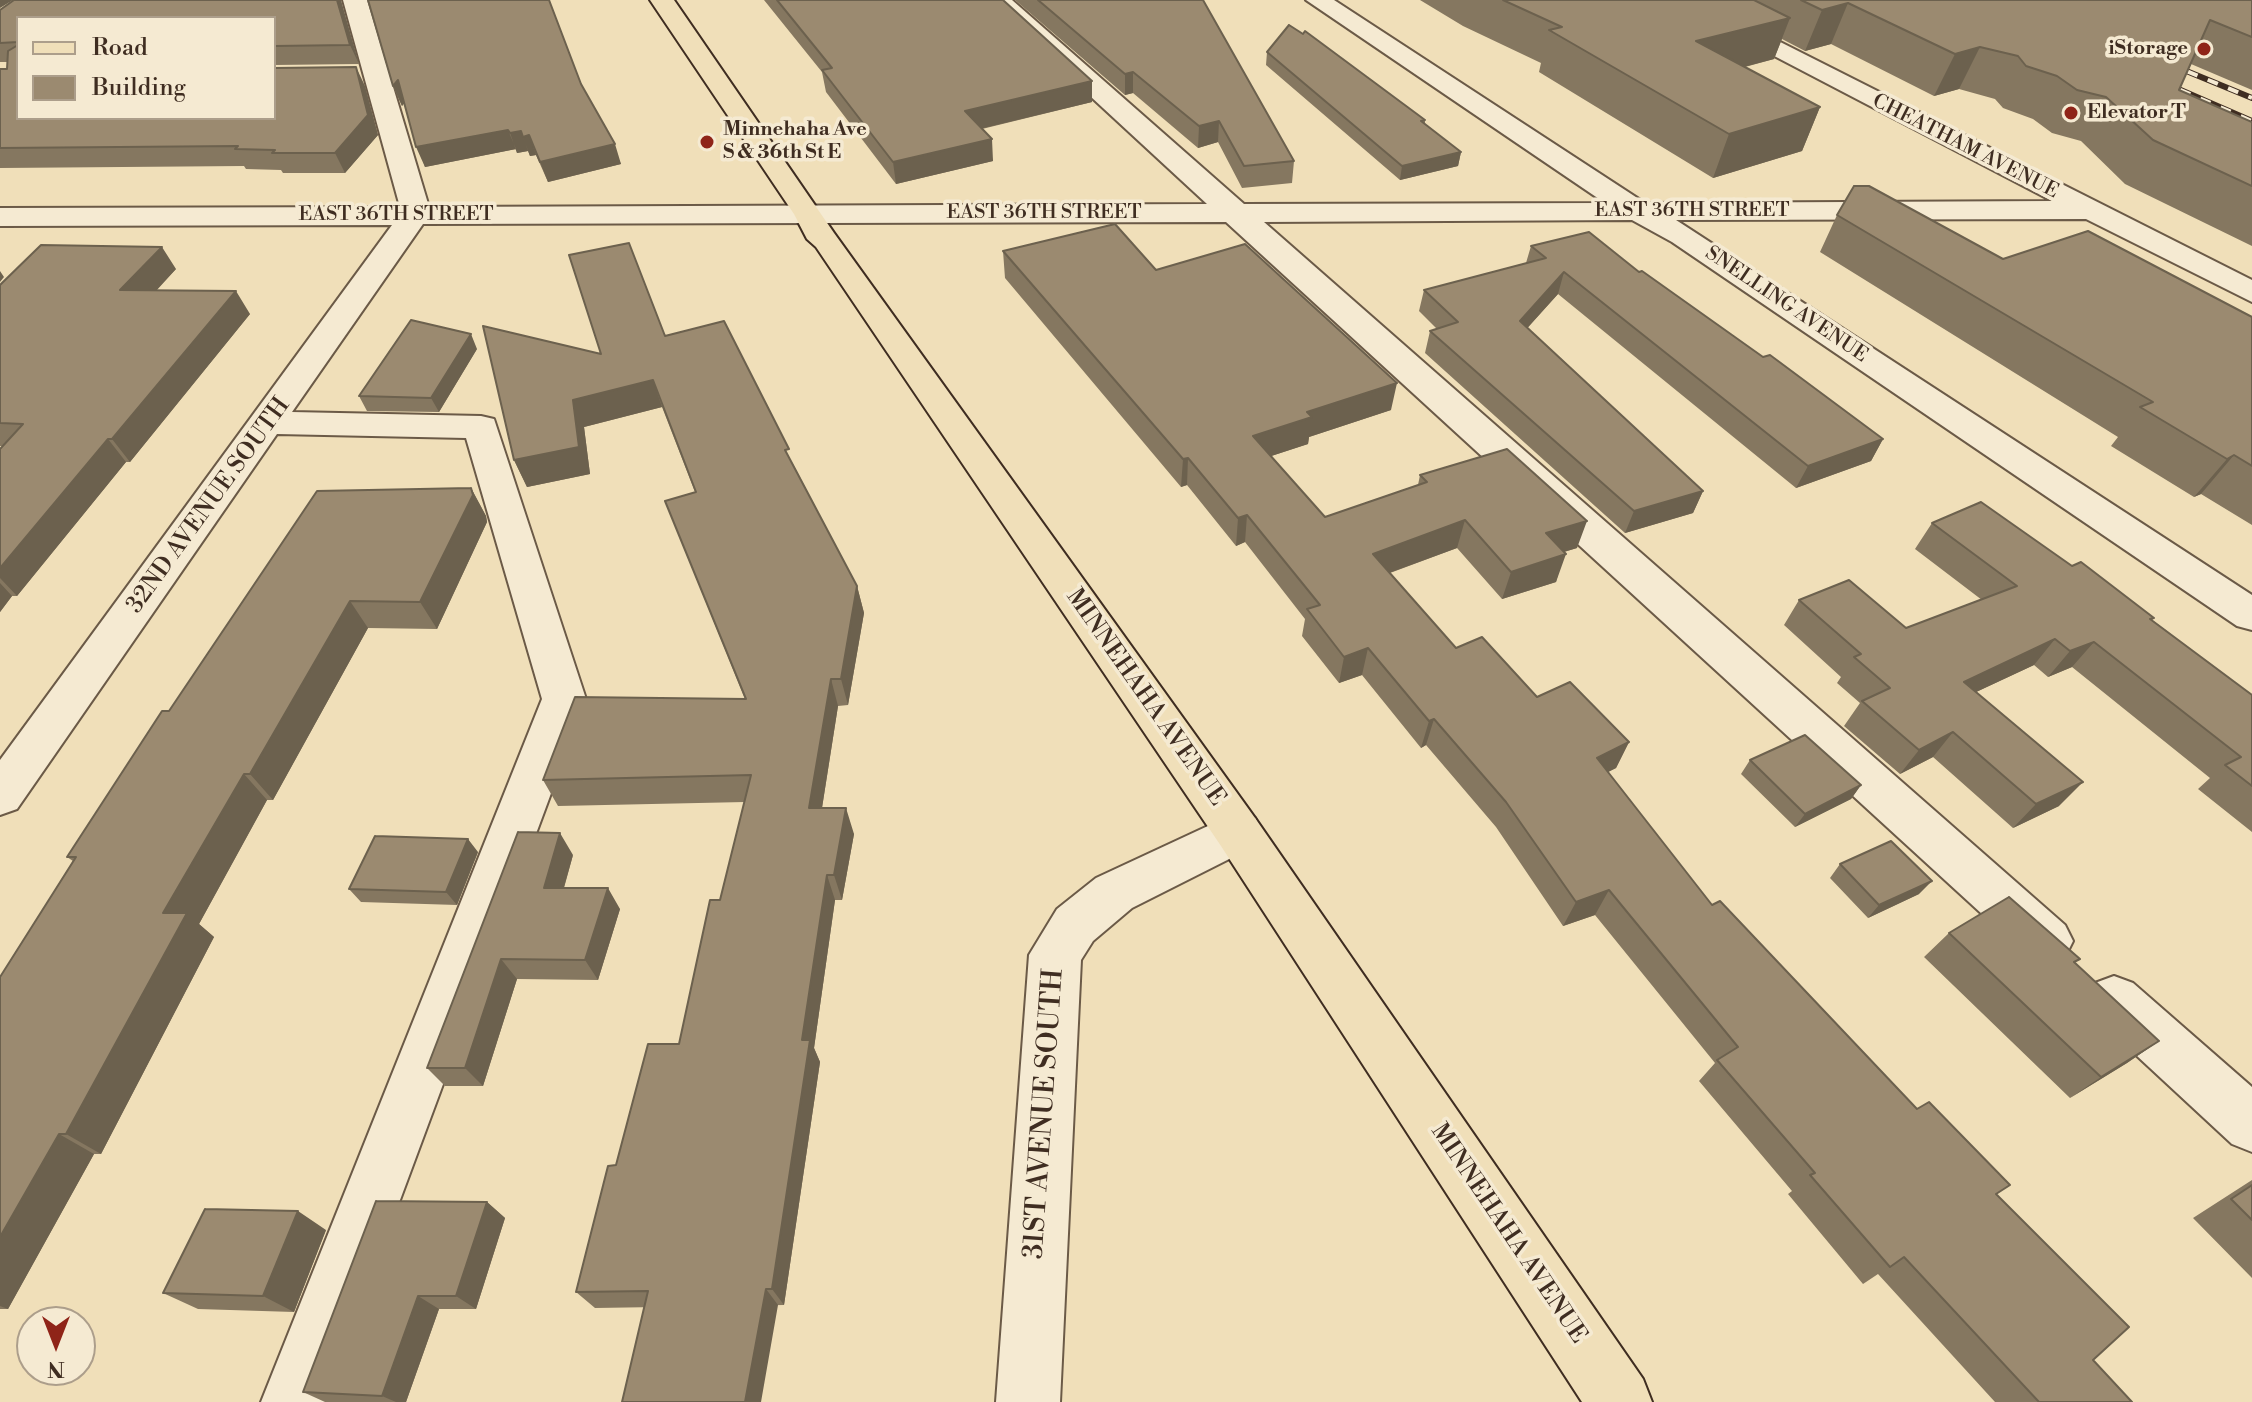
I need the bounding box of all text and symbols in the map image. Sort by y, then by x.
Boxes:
legend [16,16,276,120]
text: Road [92,33,148,63]
place label: iStorage [2108,37,2188,61]
marker: iStorage [2195,40,2213,58]
text: Building [92,73,186,103]
street label: CHEATHAM AVENUE [1868,90,2062,204]
place label: Elevator T [2087,101,2186,125]
marker: Elevator T [2062,104,2080,122]
place label: Minnehaha Ave S & 36th St E [723,118,867,165]
marker: Minnehaha Ave S & 36th St E [698,133,716,151]
street label: EAST 36TH STREET [1594,199,1790,223]
street label: EAST 36TH STREET [946,201,1142,225]
street label: EAST 36TH STREET [298,203,494,227]
street label: SNELLING AVENUE [1700,242,1872,368]
street label: 32ND AVENUE SOUTH [121,393,297,619]
street label: MINNEHAHA AVENUE [1059,584,1231,812]
street label: 31ST AVENUE SOUTH [1018,968,1072,1260]
street label: MINNEHAHA AVENUE [1424,1119,1592,1349]
north arrow [16,1306,96,1386]
text: N [47,1355,65,1382]

